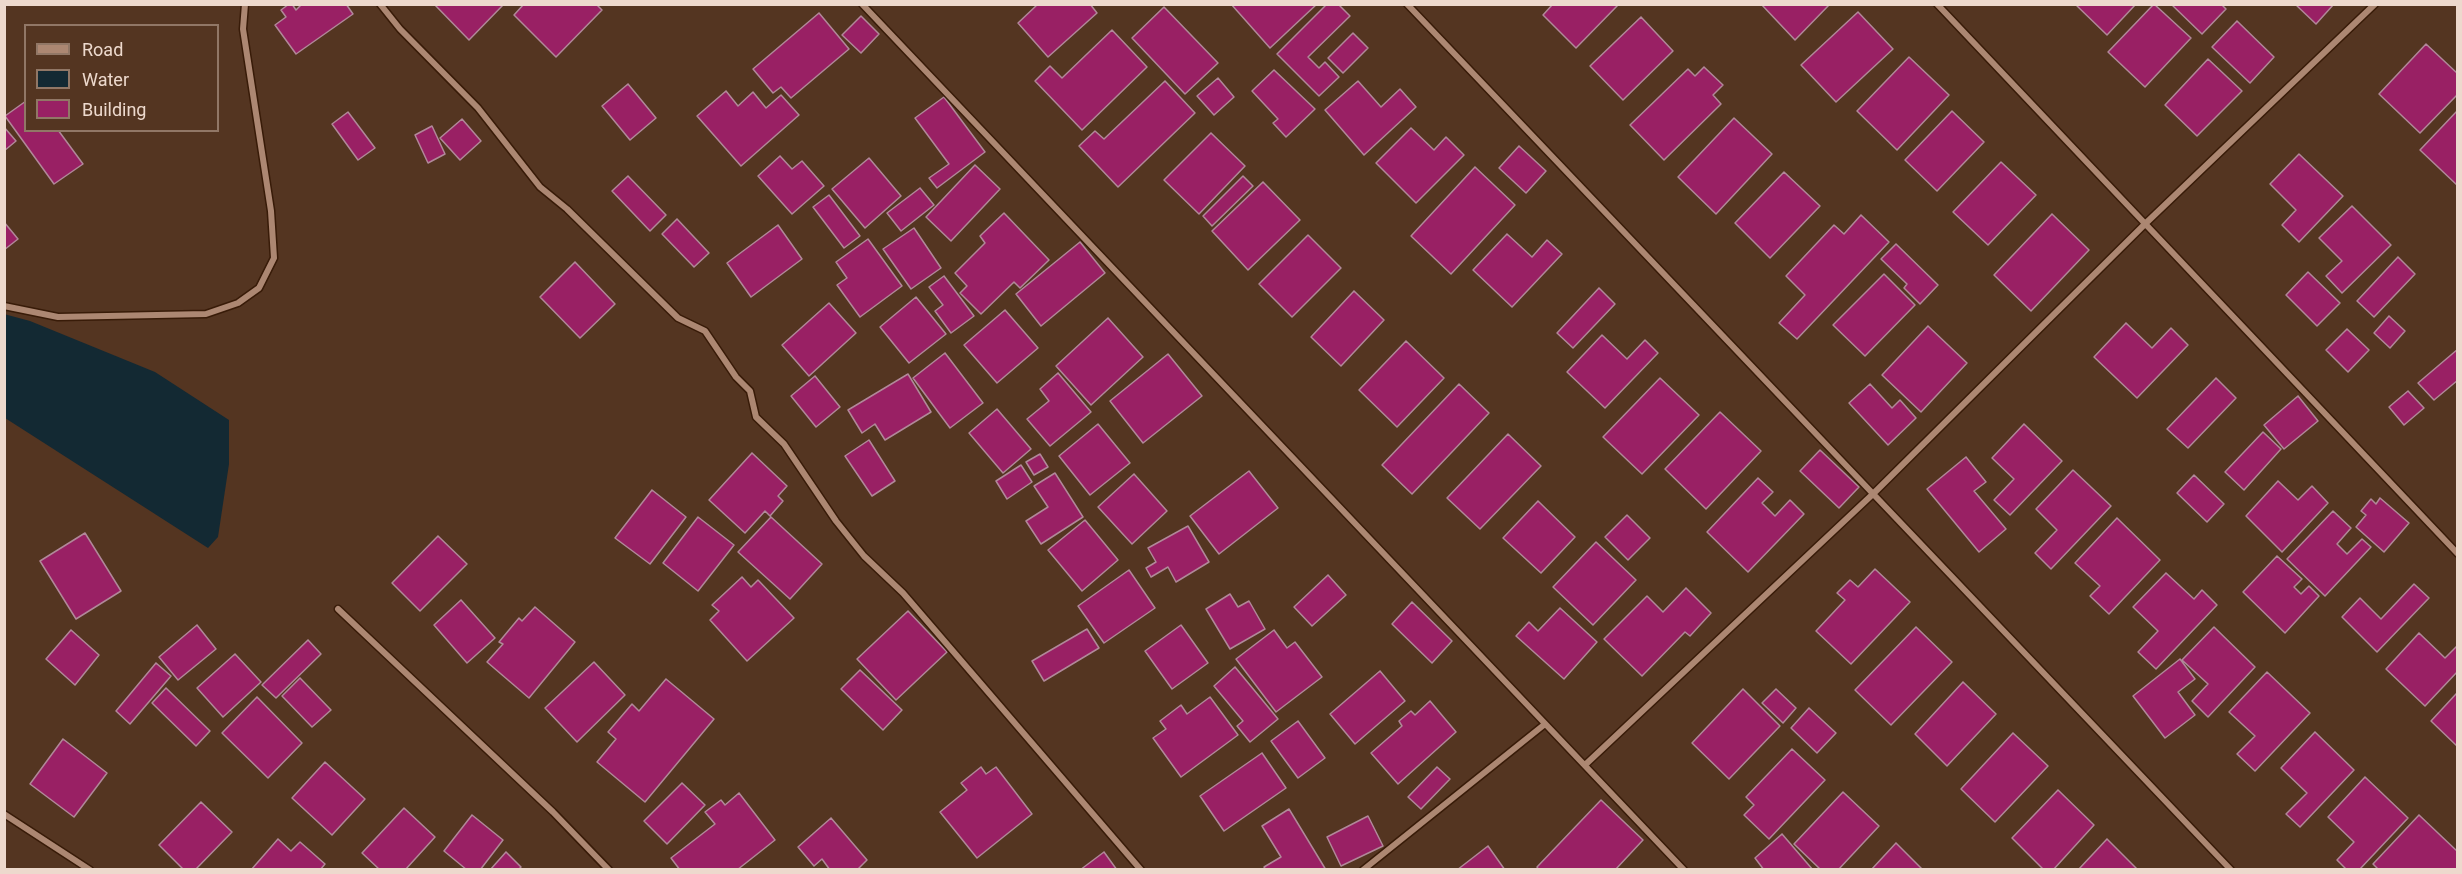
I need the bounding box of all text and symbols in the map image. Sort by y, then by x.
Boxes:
legend [24,24,219,132]
text: Road [82,39,123,60]
text: Water [82,69,129,90]
text: Building [82,99,146,120]

